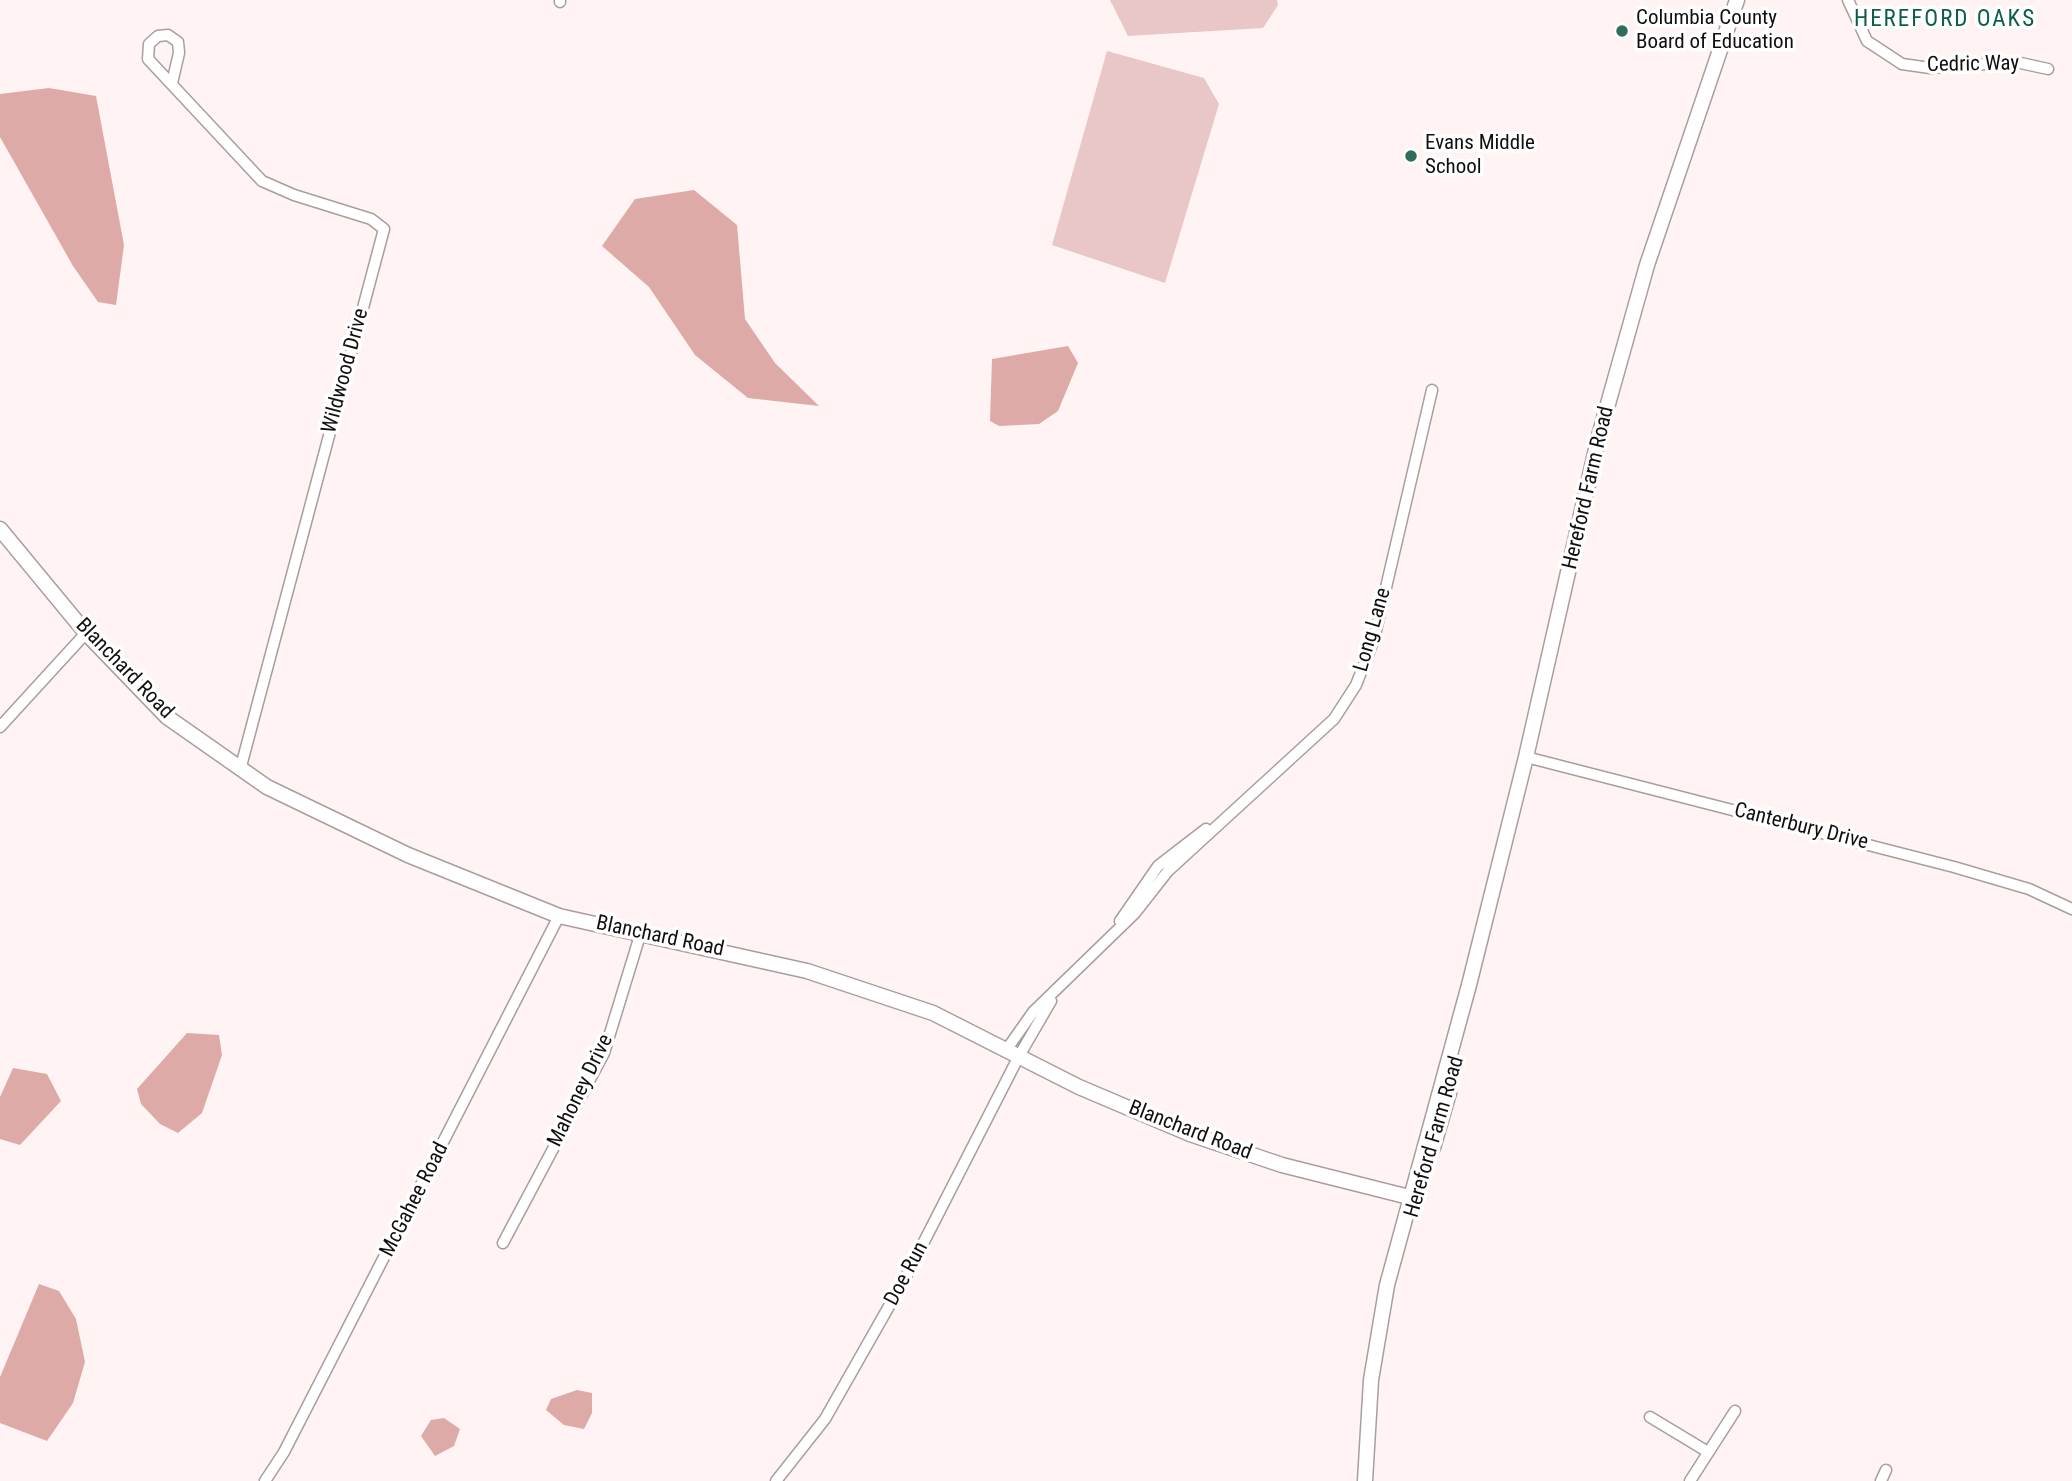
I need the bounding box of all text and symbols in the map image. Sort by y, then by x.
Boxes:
place label: Columbia County Board of Education [1636,6,1794,56]
district label: HEREFORD OAKS [1856,6,2034,34]
marker: Columbia County Board of Education [1614,23,1630,39]
street label: Cedric Way [1927,52,2019,78]
place label: Evans Middle School [1425,131,1535,181]
marker: Evans Middle School [1403,148,1419,164]
street label: Wildwood Drive [317,306,375,436]
street label: Hereford Farm Road [1558,404,1620,572]
street label: Long Lane [1349,585,1397,675]
street label: Blanchard Road [70,613,178,725]
street label: Canterbury Drive [1731,798,1871,856]
street label: Blanchard Road [594,911,726,963]
street label: Mahoney Drive [543,1031,619,1151]
street label: Hereford Farm Road [1400,1053,1470,1221]
street label: Blanchard Road [1125,1096,1255,1166]
street label: McGahee Road [375,1139,455,1261]
street label: Doe Run [880,1238,934,1310]

